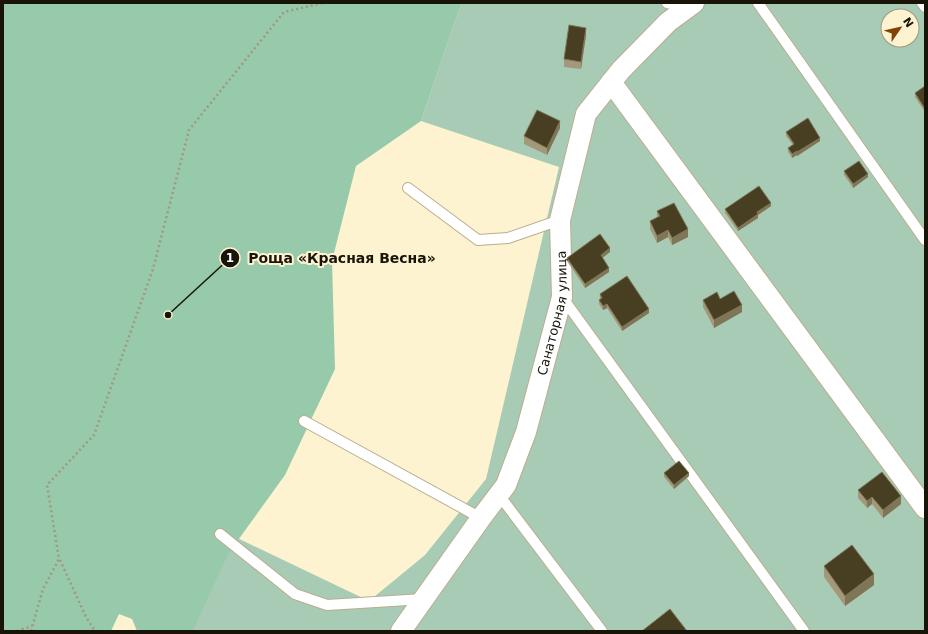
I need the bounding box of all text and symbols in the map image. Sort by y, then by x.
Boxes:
north arrow [880,8,920,48]
text: N [900,15,916,30]
callout: Роща «Красная Весна» [220,245,443,271]
text: Роща «Красная Весна» [248,250,436,266]
street label: Санаторная улица [534,250,570,377]
text: 1 [226,251,234,265]

